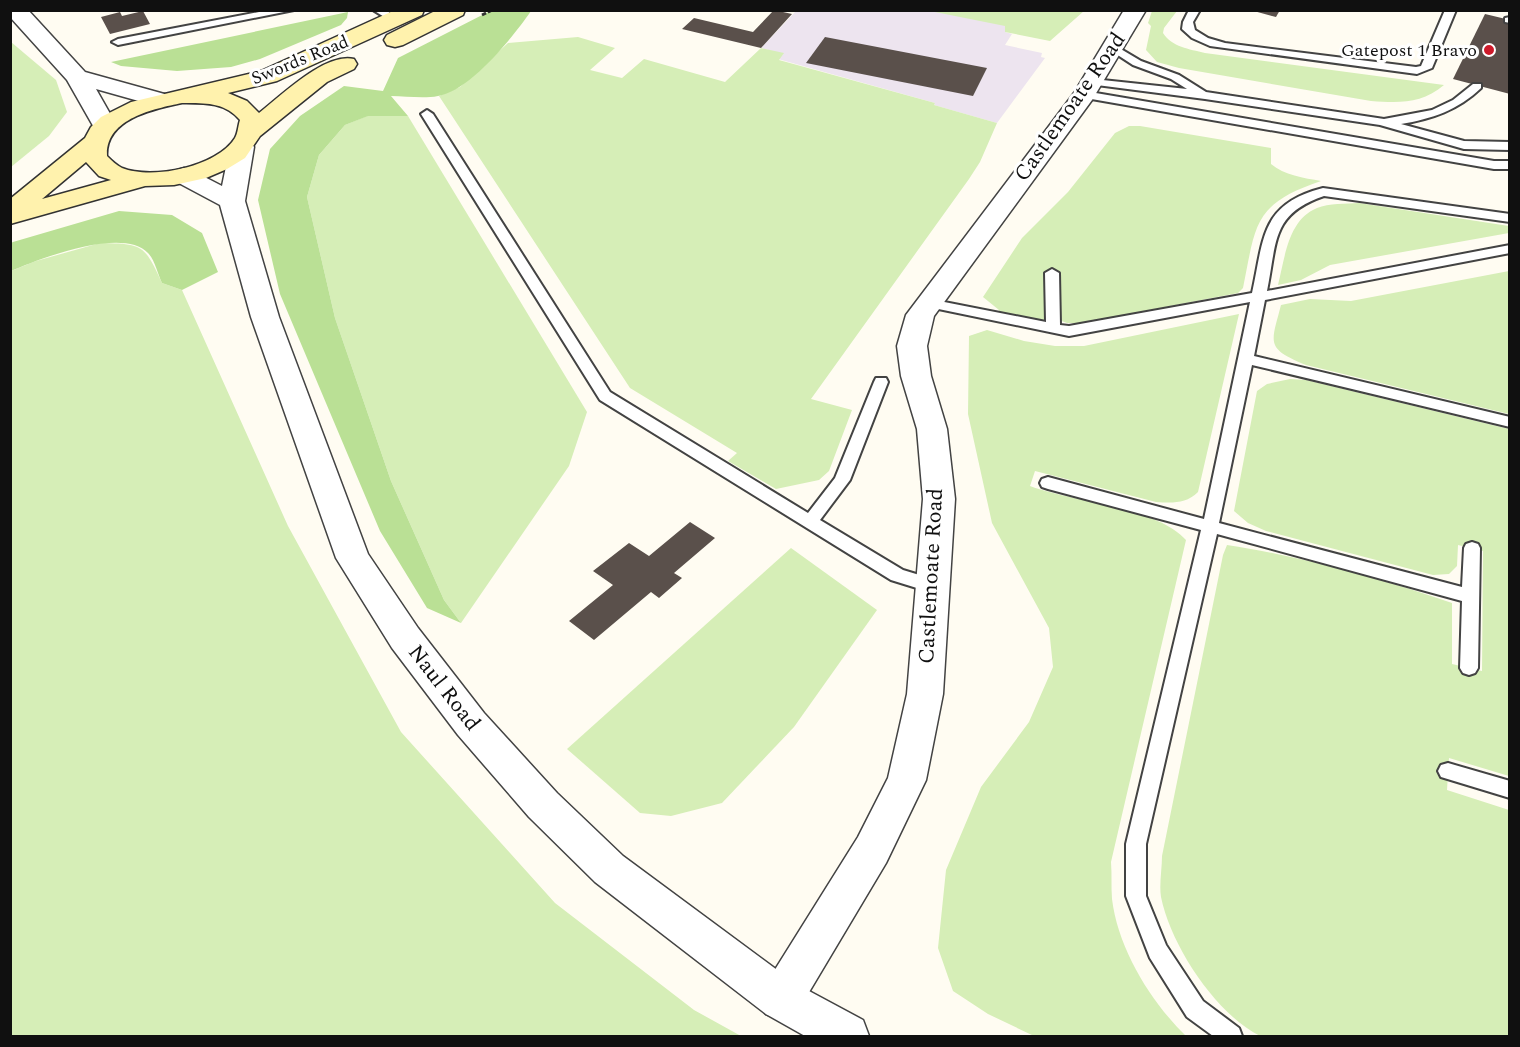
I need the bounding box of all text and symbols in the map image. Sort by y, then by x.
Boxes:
street label: Castlemoate Road [1006,25,1134,189]
street label: Swords Road [247,28,353,92]
place label: Gatepost 1 Bravo [1341,37,1477,64]
marker: Gatepost 1 Bravo [1482,43,1496,57]
street label: Castlemoate Road [910,487,952,665]
street label: Naul Road [400,638,488,738]

